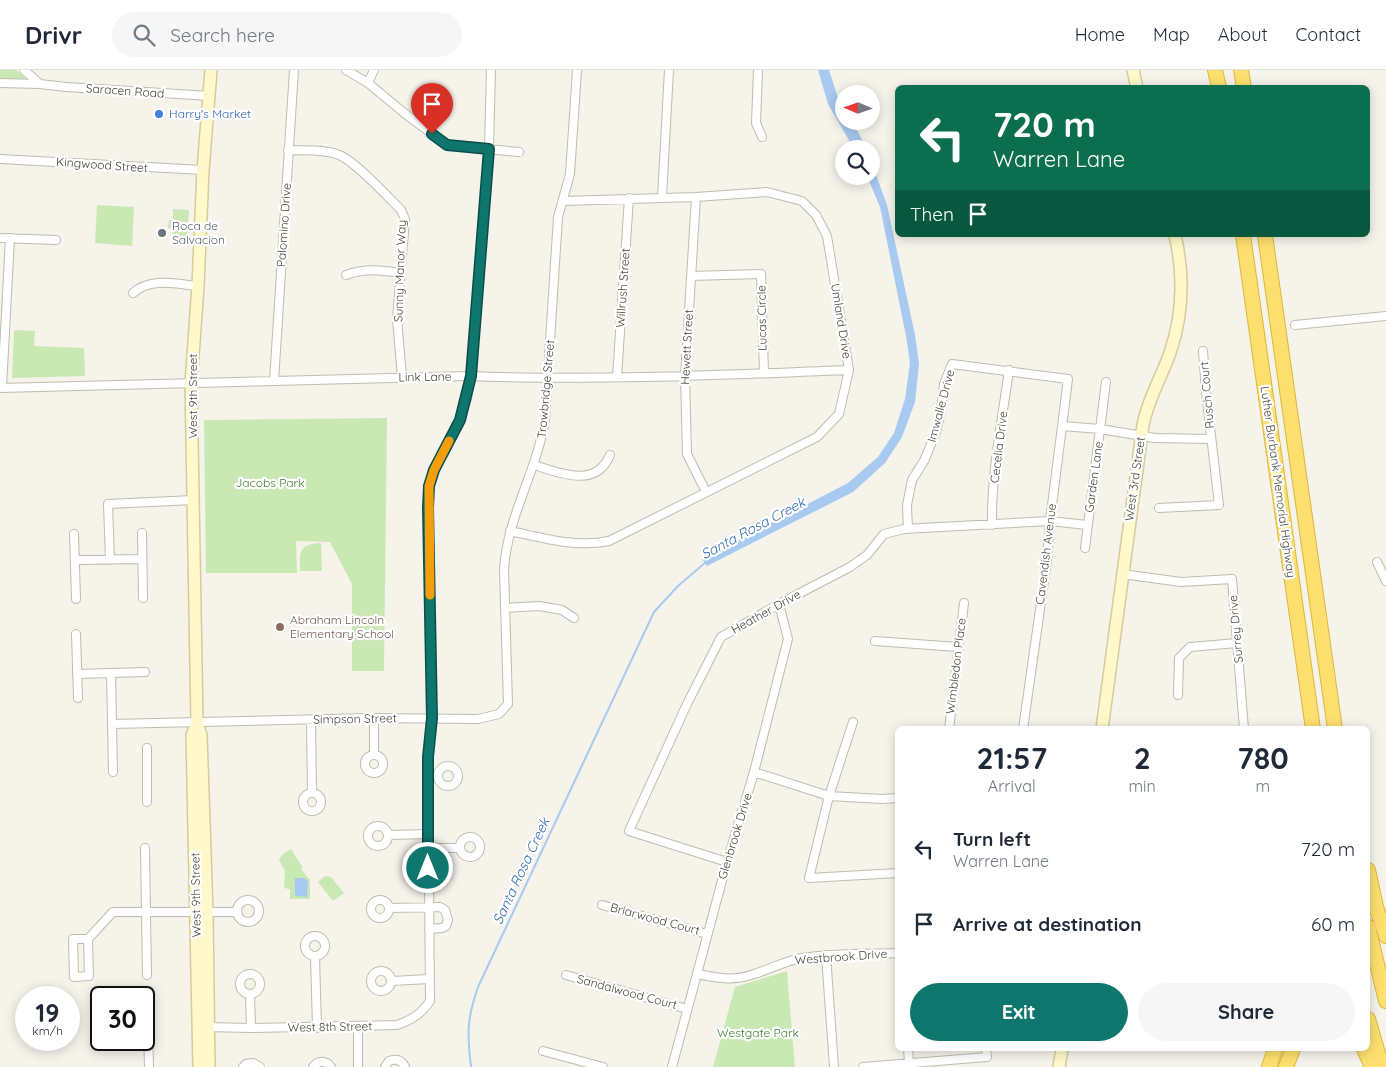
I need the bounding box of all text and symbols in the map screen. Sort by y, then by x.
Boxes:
search box [112,12,462,57]
text: Drivr [25,20,82,50]
icon: search [130,21,158,49]
text: Search here [170,23,275,47]
text: Home [1075,23,1125,46]
text: Map [1153,23,1190,46]
text: About [1218,23,1268,46]
text: Contact [1296,23,1361,46]
street label: Saracen Road [85,80,165,101]
pin [411,83,453,134]
north arrow [835,85,880,130]
map controls [835,85,880,185]
icon: arrive [418,90,446,118]
text: 720 m [993,102,1096,146]
icon: left [910,105,975,170]
place label: Harry's Market [169,106,251,121]
marker: Harry's Market [153,108,165,120]
button: search [835,140,880,185]
text: Warren Lane [993,145,1125,173]
street label: Kingwood Street [56,154,148,175]
street label: Palomino Drive [273,182,294,267]
icon: arrive [964,200,992,228]
text: Then [910,202,954,226]
place label: Roca de Salvacion [172,218,225,247]
street label: Sunny Manor Way [390,220,409,322]
marker: Roca de Salvacion [156,227,168,239]
street label: Willrush Street [612,248,633,328]
street label: Umland Drive [828,282,855,360]
street label: Lucas Circle [753,285,770,351]
street label: Hewett Street [677,309,696,385]
street label: Trowbridge Street [534,339,557,439]
street label: West 9th Street [185,354,200,438]
street label: Rusch Court [1196,361,1217,429]
street label: Imwalle Drive [924,368,957,444]
street label: Link Lane [398,369,452,384]
street label: Luther Burbank Memorial Highway [1258,385,1299,579]
street label: Cecelia Drive [987,410,1010,484]
street label: West 3rd Street [1121,436,1148,522]
street label: Garden Lane [1081,440,1106,514]
park label: Jacobs Park [235,475,305,490]
water label: Santa Rosa Creek [698,492,810,563]
street label: Cavendish Avenue [1032,502,1059,605]
street label: Heather Drive [728,586,803,637]
street label: Surrey Drive [1225,594,1246,664]
place label: Abraham Lincoln Elementary School [290,612,394,641]
street label: Wimbledon Place [942,617,969,715]
marker: Abraham Lincoln Elementary School [274,621,286,633]
street label: Simpson Street [313,710,397,727]
text: 21:57 [976,739,1047,777]
text: 2 [1134,739,1151,777]
text: 780 [1237,739,1289,777]
text: Arrival [988,776,1036,796]
text: min [1129,776,1156,796]
text: m [1256,776,1270,796]
street label: Glenbrook Drive [714,791,755,881]
water label: Santa Rosa Creek [488,813,554,927]
text: Turn left [953,827,1031,851]
icon: left [910,835,938,863]
text: 720 m [1301,837,1355,861]
position arrow [401,841,453,893]
text: Warren Lane [953,851,1049,871]
street label: West 9th Street [187,852,204,938]
street label: Briarwood Court [609,899,702,938]
icon: arrive [910,910,938,938]
text: Arrive at destination [953,912,1142,936]
text: 60 m [1311,912,1355,936]
street label: Westbrook Drive [794,946,888,967]
street label: Sandalwood Court [576,971,679,1012]
button: Exit [910,983,1128,1041]
button: Share [1138,983,1355,1041]
speed limit sign: 30 [90,986,155,1051]
text: 19 [36,997,59,1028]
street label: West 8th Street [288,1018,372,1035]
text: km/h [32,1023,63,1038]
park label: Westgate Park [717,1025,799,1040]

